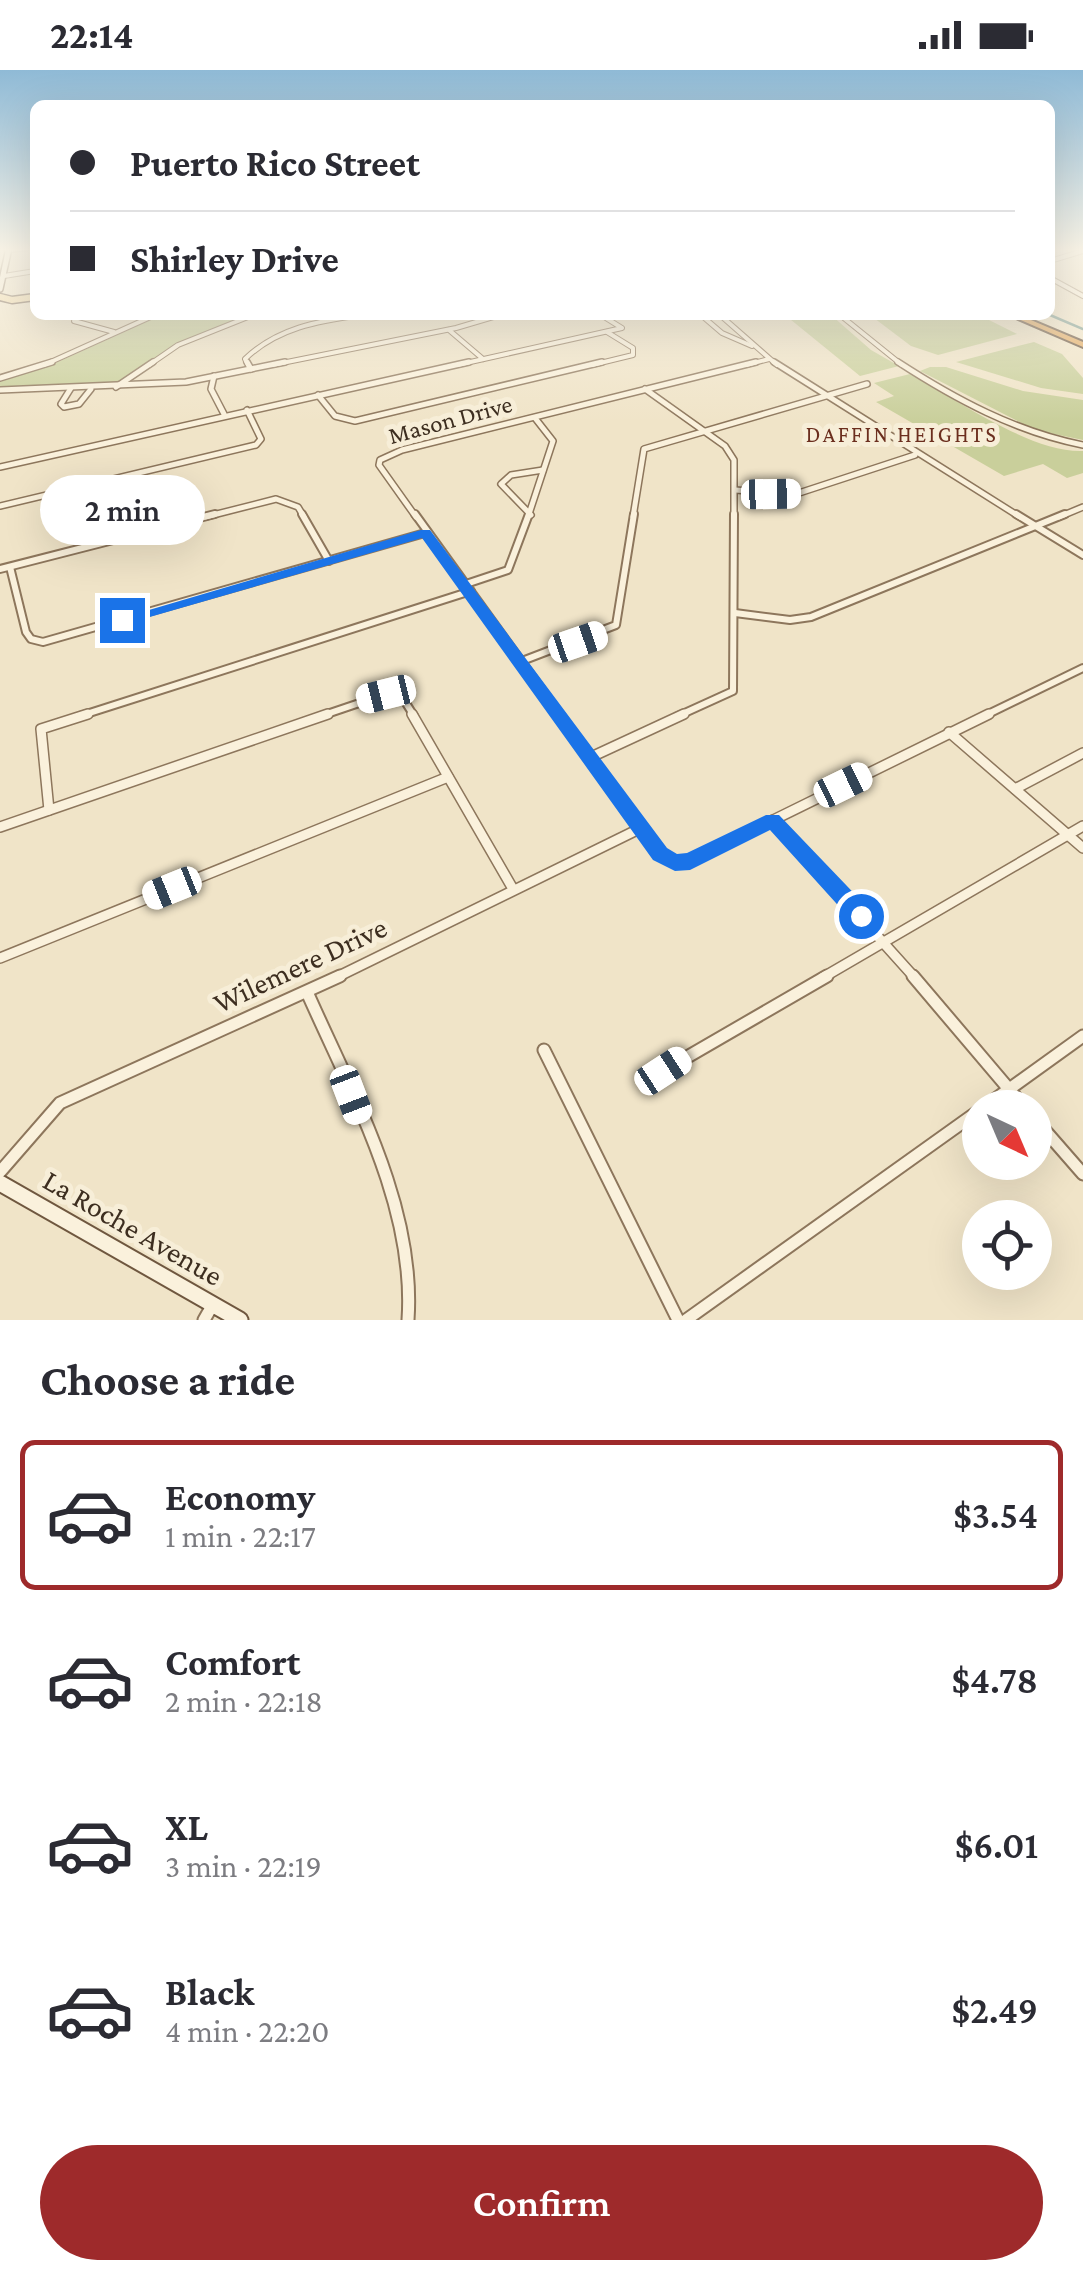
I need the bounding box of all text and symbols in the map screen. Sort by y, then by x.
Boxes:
text: 22:14 [50,14,133,56]
text: Puerto Rico Street [130,142,420,184]
text: Shirley Drive [130,238,339,280]
street label: Mason Drive [385,390,515,449]
district label: DAFFIN HEIGHTS [806,422,998,447]
callout: 2 min [39,475,204,545]
car [741,478,801,510]
text: 2 min [85,492,160,528]
route end [100,598,145,643]
car [545,618,611,666]
car [353,672,419,716]
car [809,758,877,812]
car [139,863,205,913]
route start [839,894,884,939]
street label: Wilemere Drive [208,910,392,1019]
car [630,1042,696,1100]
car [326,1062,376,1128]
north arrow [962,1090,1052,1180]
map controls [962,1090,1052,1290]
street label: La Roche Avenue [38,1163,229,1292]
button: locate [962,1200,1052,1290]
text: Choose a ride [40,1355,295,1405]
icon: car [45,1470,135,1560]
text: Economy [165,1476,315,1518]
text: $3.54 [953,1494,1038,1536]
text: 1 min · 22:17 [165,1518,316,1554]
icon: car [45,1635,135,1725]
text: Comfort [165,1641,301,1683]
text: $4.78 [951,1659,1038,1701]
text: 2 min · 22:18 [165,1683,323,1719]
icon: car [45,1800,135,1890]
text: XL [165,1806,208,1848]
text: $6.01 [955,1824,1038,1866]
text: 3 min · 22:19 [165,1848,322,1884]
icon: car [45,1965,135,2055]
text: Black [165,1971,254,2013]
text: $2.49 [951,1989,1038,2031]
text: 4 min · 22:20 [165,2013,329,2049]
button: Confirm [40,2145,1043,2260]

